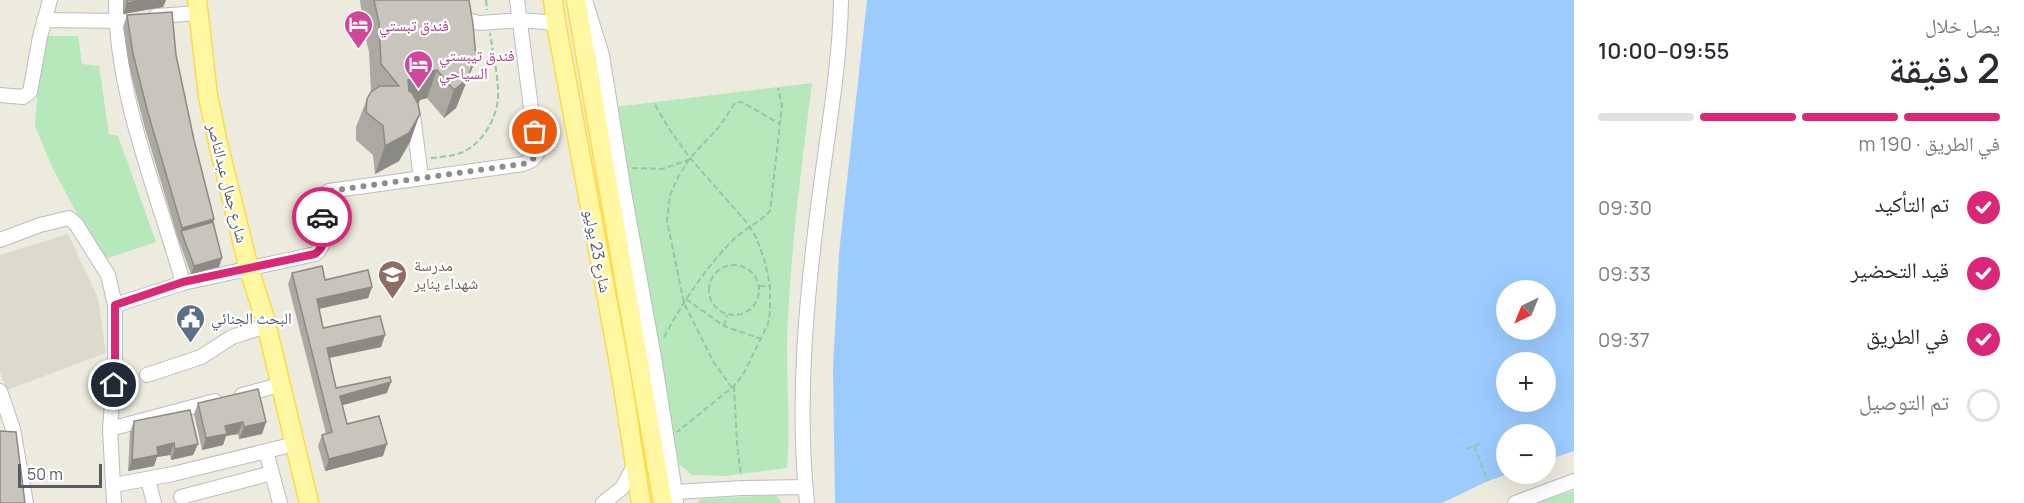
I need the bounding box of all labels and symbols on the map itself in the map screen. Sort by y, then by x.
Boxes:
hotel icon: فندق تبستي [342,9,374,51]
place label: فندق تبستي [379,14,449,38]
place label: فندق تيبستي السياحي [439,44,515,86]
hotel icon: فندق تيبستي السياحي [402,48,434,90]
pin [509,106,560,157]
street label: شارع جمال عبدالناصر [202,120,253,245]
courier [292,187,352,247]
street label: شارع 23 يوليو [579,207,617,295]
place label: مدرسة شهداء يناير [413,254,478,294]
school or university icon: مدرسة شهداء يناير [377,258,409,300]
north arrow [1496,280,1556,340]
public building icon: البحث الجنائي [174,302,206,344]
place label: البحث الجنائي [211,307,292,331]
pin [88,359,139,410]
scale bar [18,461,102,488]

